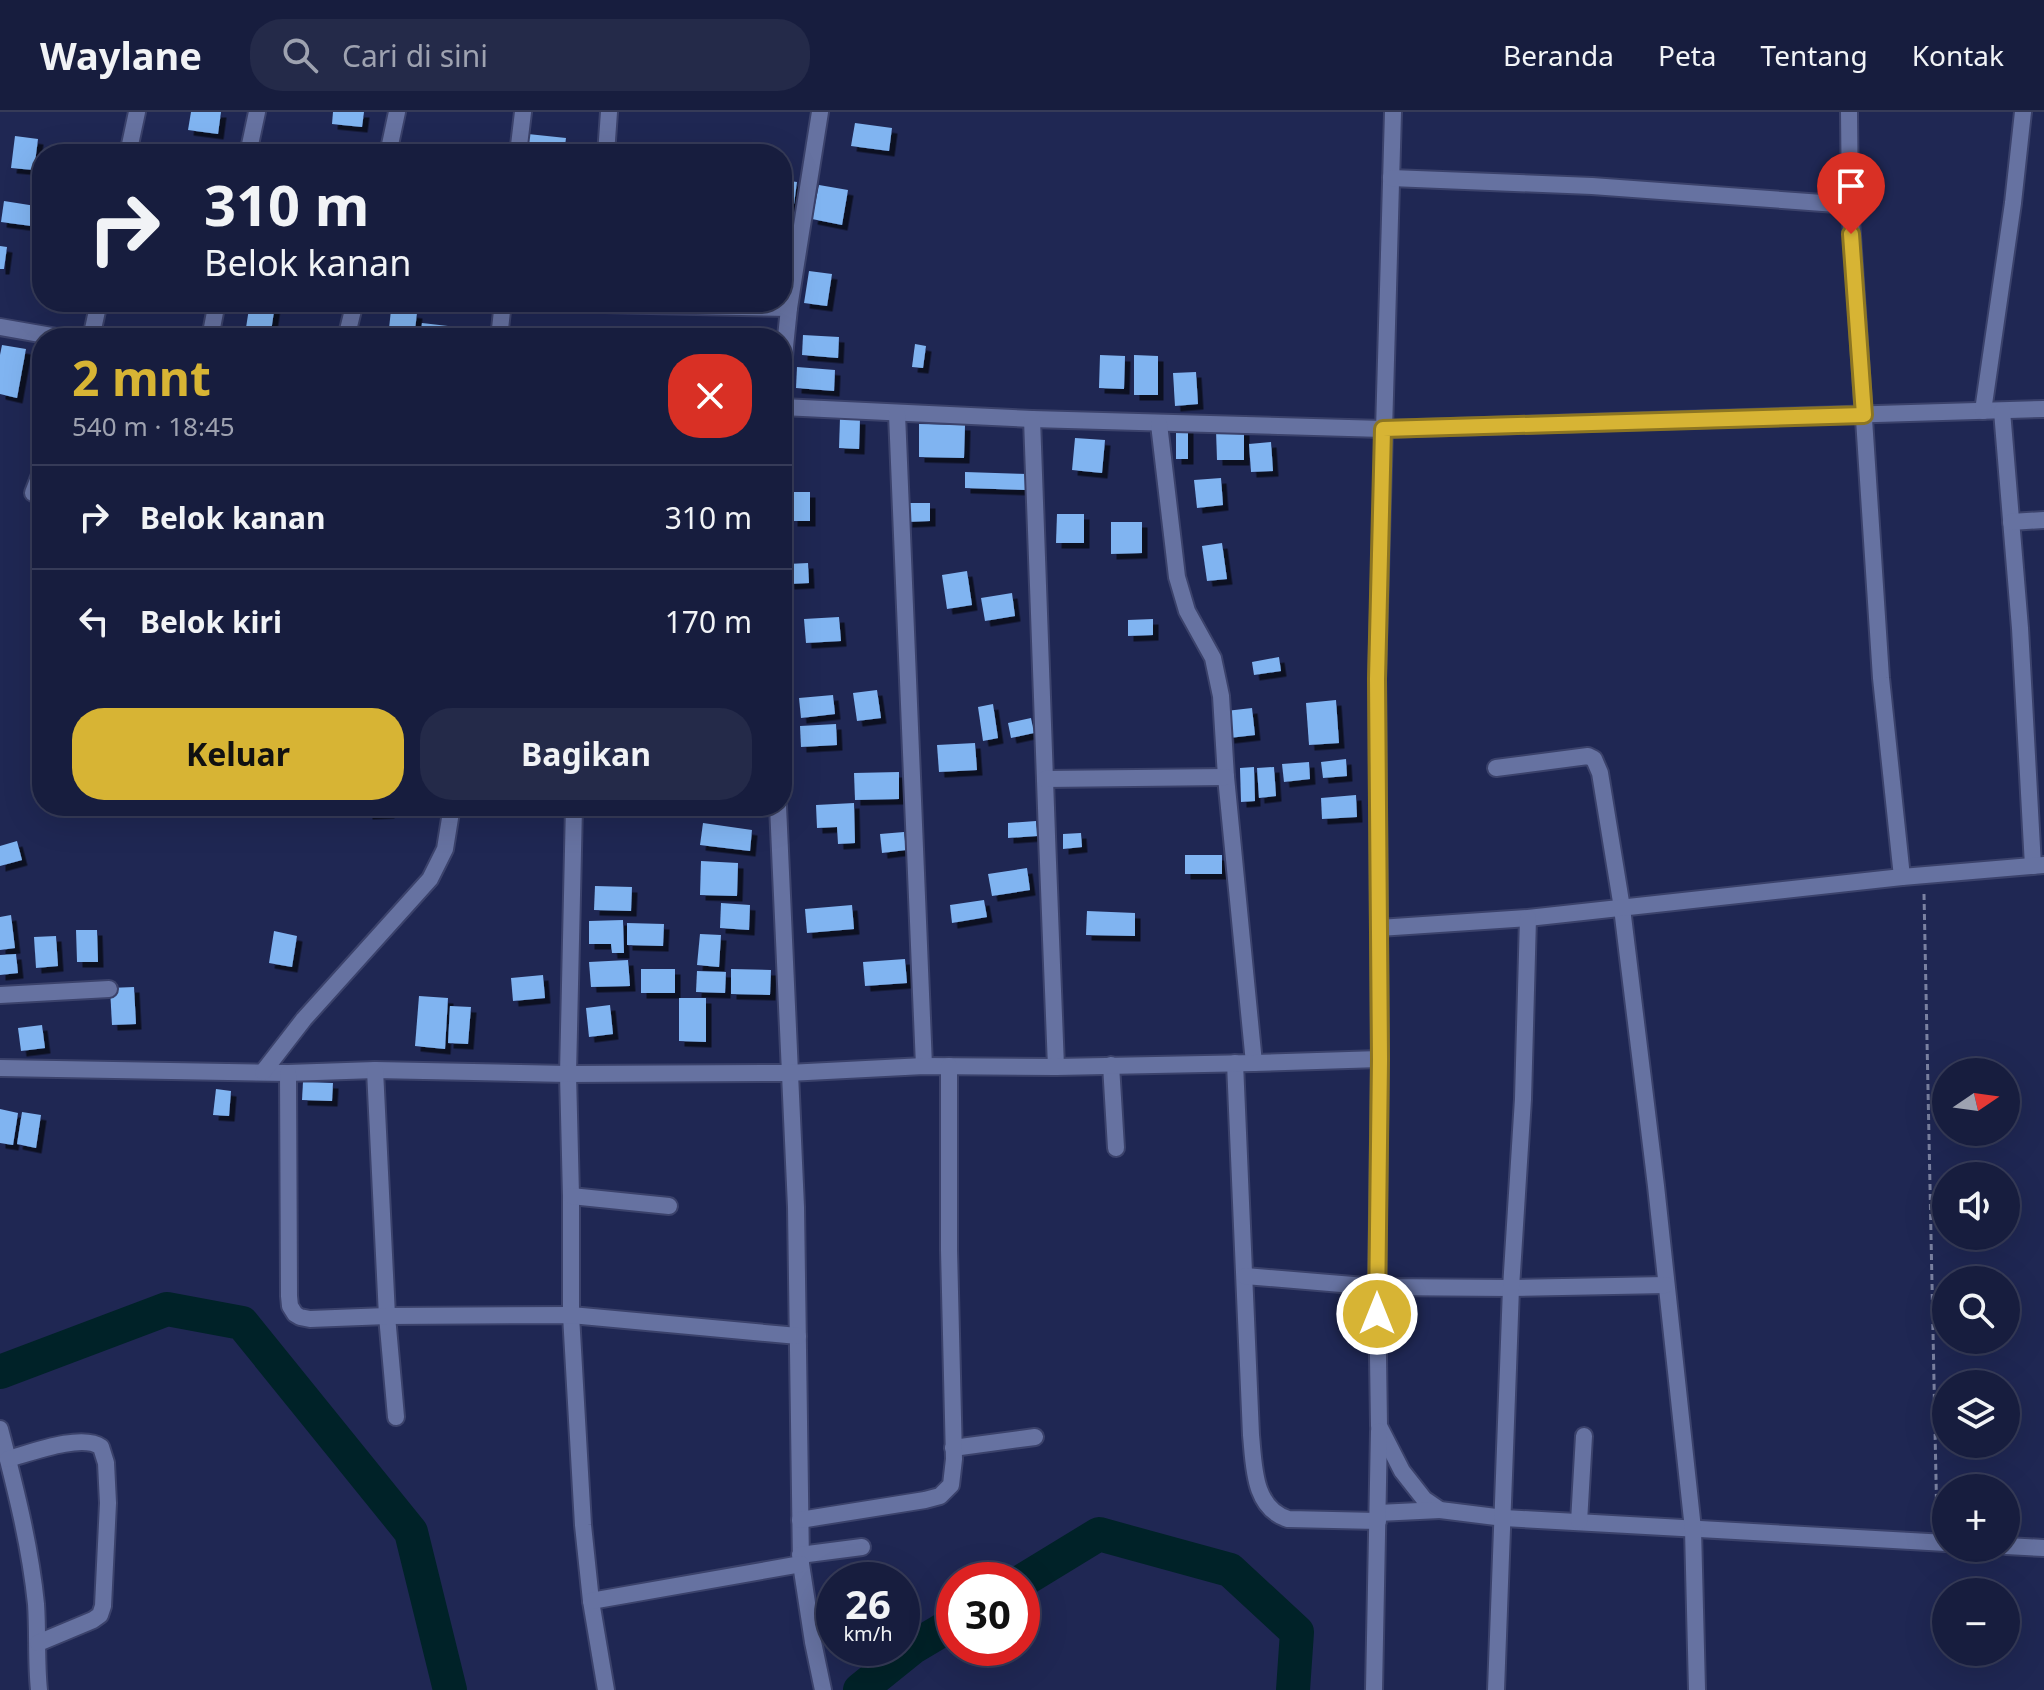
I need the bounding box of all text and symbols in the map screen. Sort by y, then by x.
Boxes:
search box [250,19,810,91]
text: Waylane [40,29,202,81]
icon: search [278,33,322,77]
text: Cari di sini [342,35,488,76]
text: Beranda [1503,36,1614,74]
text: Peta [1658,36,1717,74]
text: Tentang [1761,36,1868,74]
text: Kontak [1912,36,2004,74]
pin [1817,152,1885,234]
icon: arrive [1829,164,1873,208]
text: 310 m [204,166,369,242]
icon: right [72,176,176,280]
text: Belok kanan [204,238,411,287]
text: 2 mnt [72,345,211,410]
button: close [668,354,752,438]
text: 540 m · 18:45 [72,408,235,444]
icon: right [72,495,116,539]
text: Belok kanan [140,497,326,538]
text: 310 m [665,497,752,538]
icon: left [72,599,116,643]
text: Belok kiri [140,601,282,642]
text: 170 m [665,601,752,642]
button: Keluar [72,708,404,800]
button: Bagikan [420,708,752,800]
north arrow [1932,1058,2020,1146]
map controls [1932,1058,2020,1666]
button: sound [1932,1162,2020,1250]
button: search [1932,1266,2020,1354]
position arrow [1335,1272,1419,1356]
button: layers [1932,1370,2020,1458]
button: + [1932,1474,2020,1562]
speed limit sign: 30 [936,1562,1040,1666]
text: 26 [845,1576,891,1631]
button: − [1932,1578,2020,1666]
text: km/h [843,1620,893,1647]

